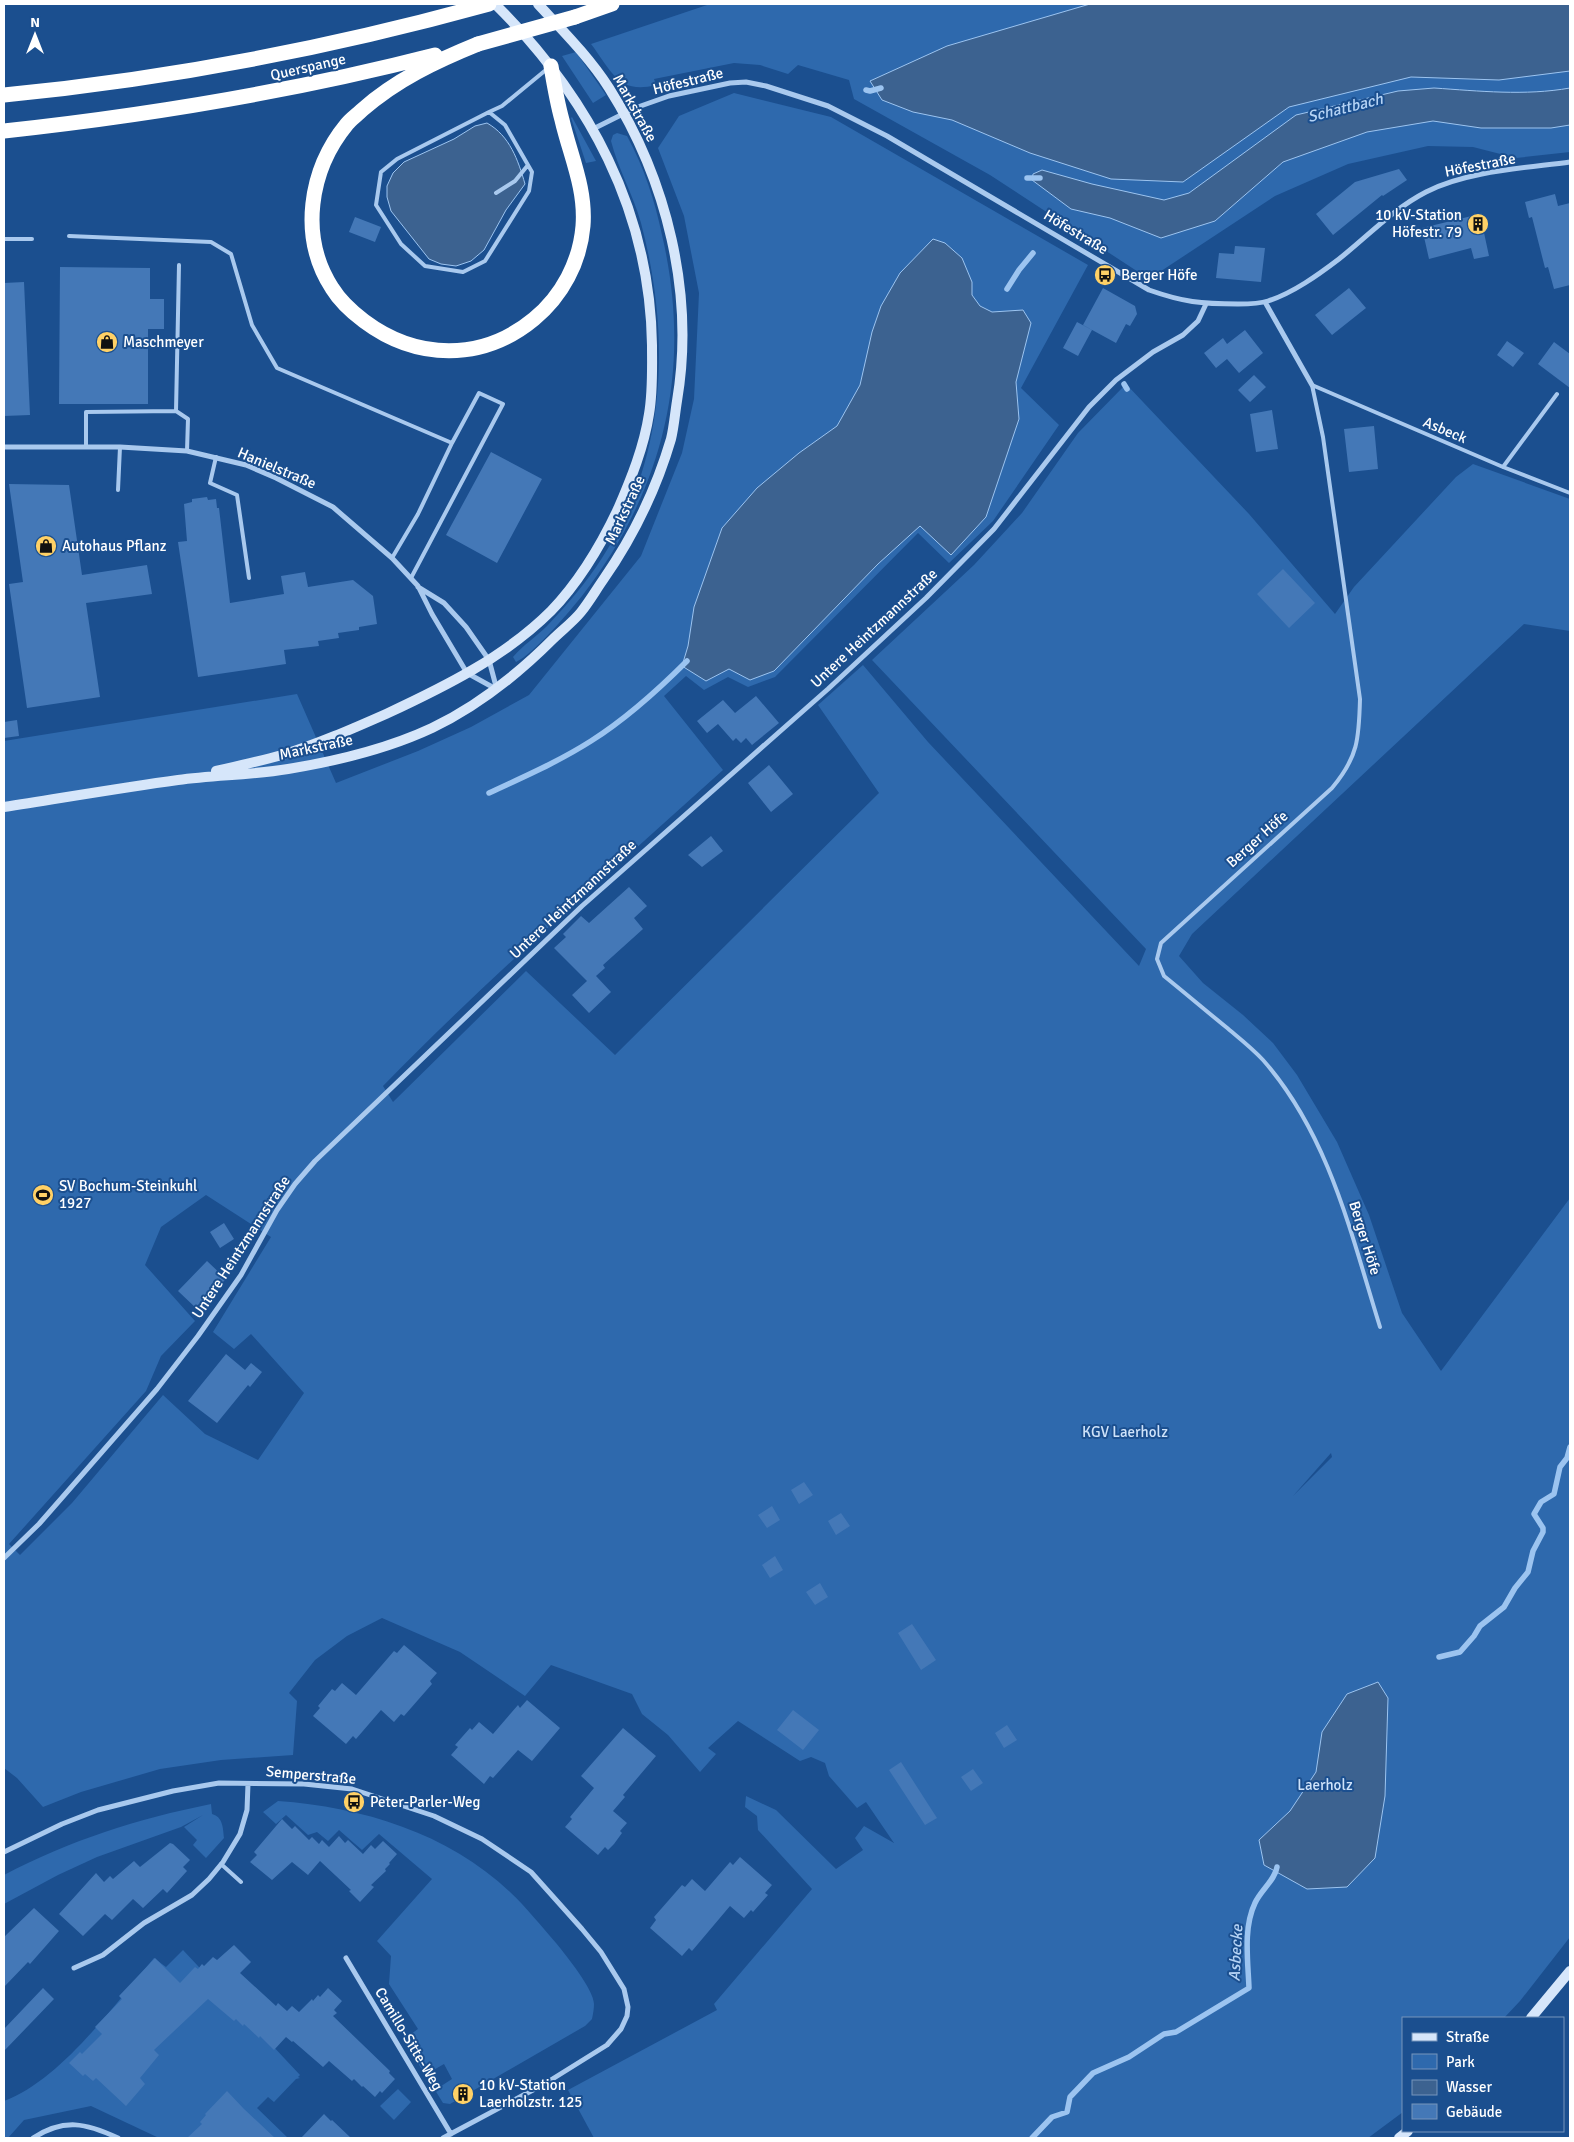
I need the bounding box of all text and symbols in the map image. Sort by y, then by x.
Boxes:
north arrow [10,10,60,60]
text: N [30,14,40,31]
street label: Querspange [269,50,347,84]
street label: Höfestraße [651,64,725,98]
street label: Markstraße [609,71,661,145]
water label: Schattbach [1305,89,1386,127]
street label: Höfestraße [1443,149,1517,181]
street label: Höfestraße [1041,206,1111,258]
place label: 10 kV-Station Höfestr. 79 [1375,206,1462,241]
building icon: 10 kV-Station Höfestr. 79 [1466,212,1490,236]
bus stop icon: Berger Höfe [1093,263,1117,287]
place label: Berger Höfe [1121,266,1197,284]
shop icon: Maschmeyer [95,330,119,354]
place label: Maschmeyer [123,333,204,351]
street label: Asbeck [1420,413,1470,447]
street label: Hanielstraße [235,443,319,493]
street label: Markstraße [601,472,649,548]
shop icon: Autohaus Pflanz [34,534,58,558]
place label: Autohaus Pflanz [62,537,167,555]
street label: Untere Heintzmannstraße [807,565,941,691]
street label: Markstraße [278,730,354,764]
street label: Berger Höfe [1223,807,1291,871]
street label: Untere Heintzmannstraße [506,836,640,962]
street label: Untere Heintzmannstraße [188,1172,294,1322]
place label: SV Bochum-Steinkuhl 1927 [59,1177,198,1212]
sports icon: SV Bochum-Steinkuhl 1927 [31,1183,55,1207]
street label: Berger Höfe [1345,1199,1385,1277]
park label: KGV Laerholz [1082,1423,1168,1441]
street label: Semperstraße [265,1762,357,1788]
park label: Laerholz [1297,1776,1353,1794]
bus stop icon: Peter-Parler-Weg [342,1790,366,1814]
place label: Peter-Parler-Weg [370,1793,480,1811]
water label: Asbecke [1225,1923,1248,1982]
street label: Camillo-Sitte-Weg [371,1984,447,2094]
legend [1402,2017,1564,2132]
text: Straße [1446,2028,1490,2046]
text: Park [1446,2053,1475,2071]
place label: 10 kV-Station Laerholzstr. 125 [479,2076,582,2111]
text: Wasser [1446,2078,1492,2096]
building icon: 10 kV-Station Laerholzstr. 125 [451,2082,475,2106]
text: Gebäude [1446,2103,1502,2121]

